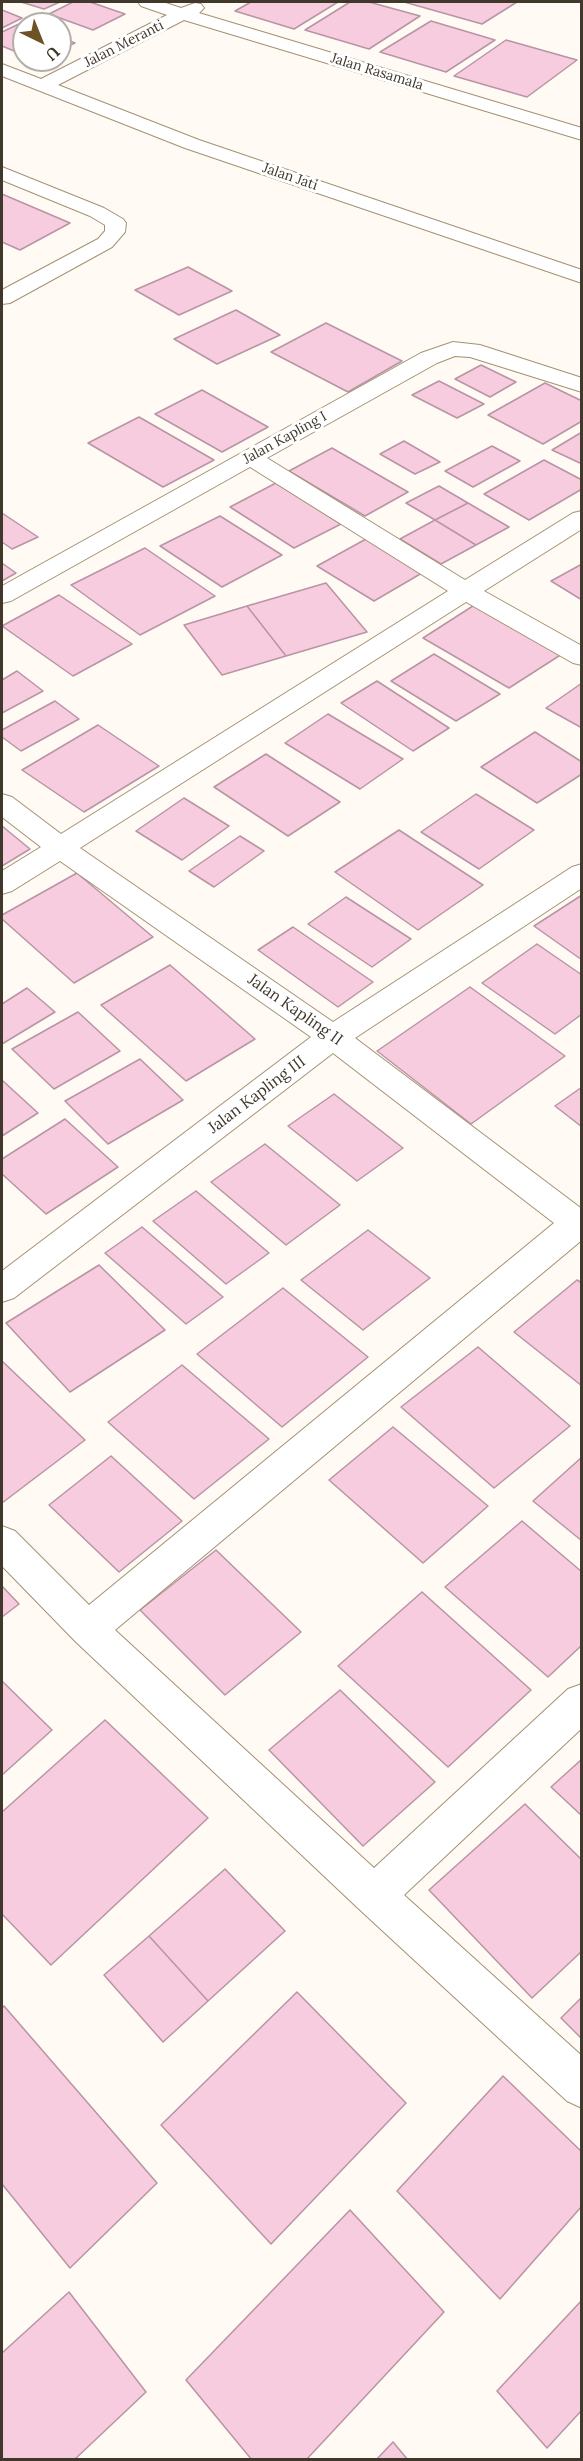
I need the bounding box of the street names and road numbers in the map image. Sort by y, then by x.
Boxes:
street label: Jalan Meranti [82,17,166,71]
street label: Jalan Rasamala [329,50,425,94]
street label: Jalan Jati [260,160,320,194]
street label: Jalan Kapling I [240,408,330,468]
street label: Jalan Kapling II [244,970,346,1050]
street label: Jalan Kapling III [205,1052,309,1138]

